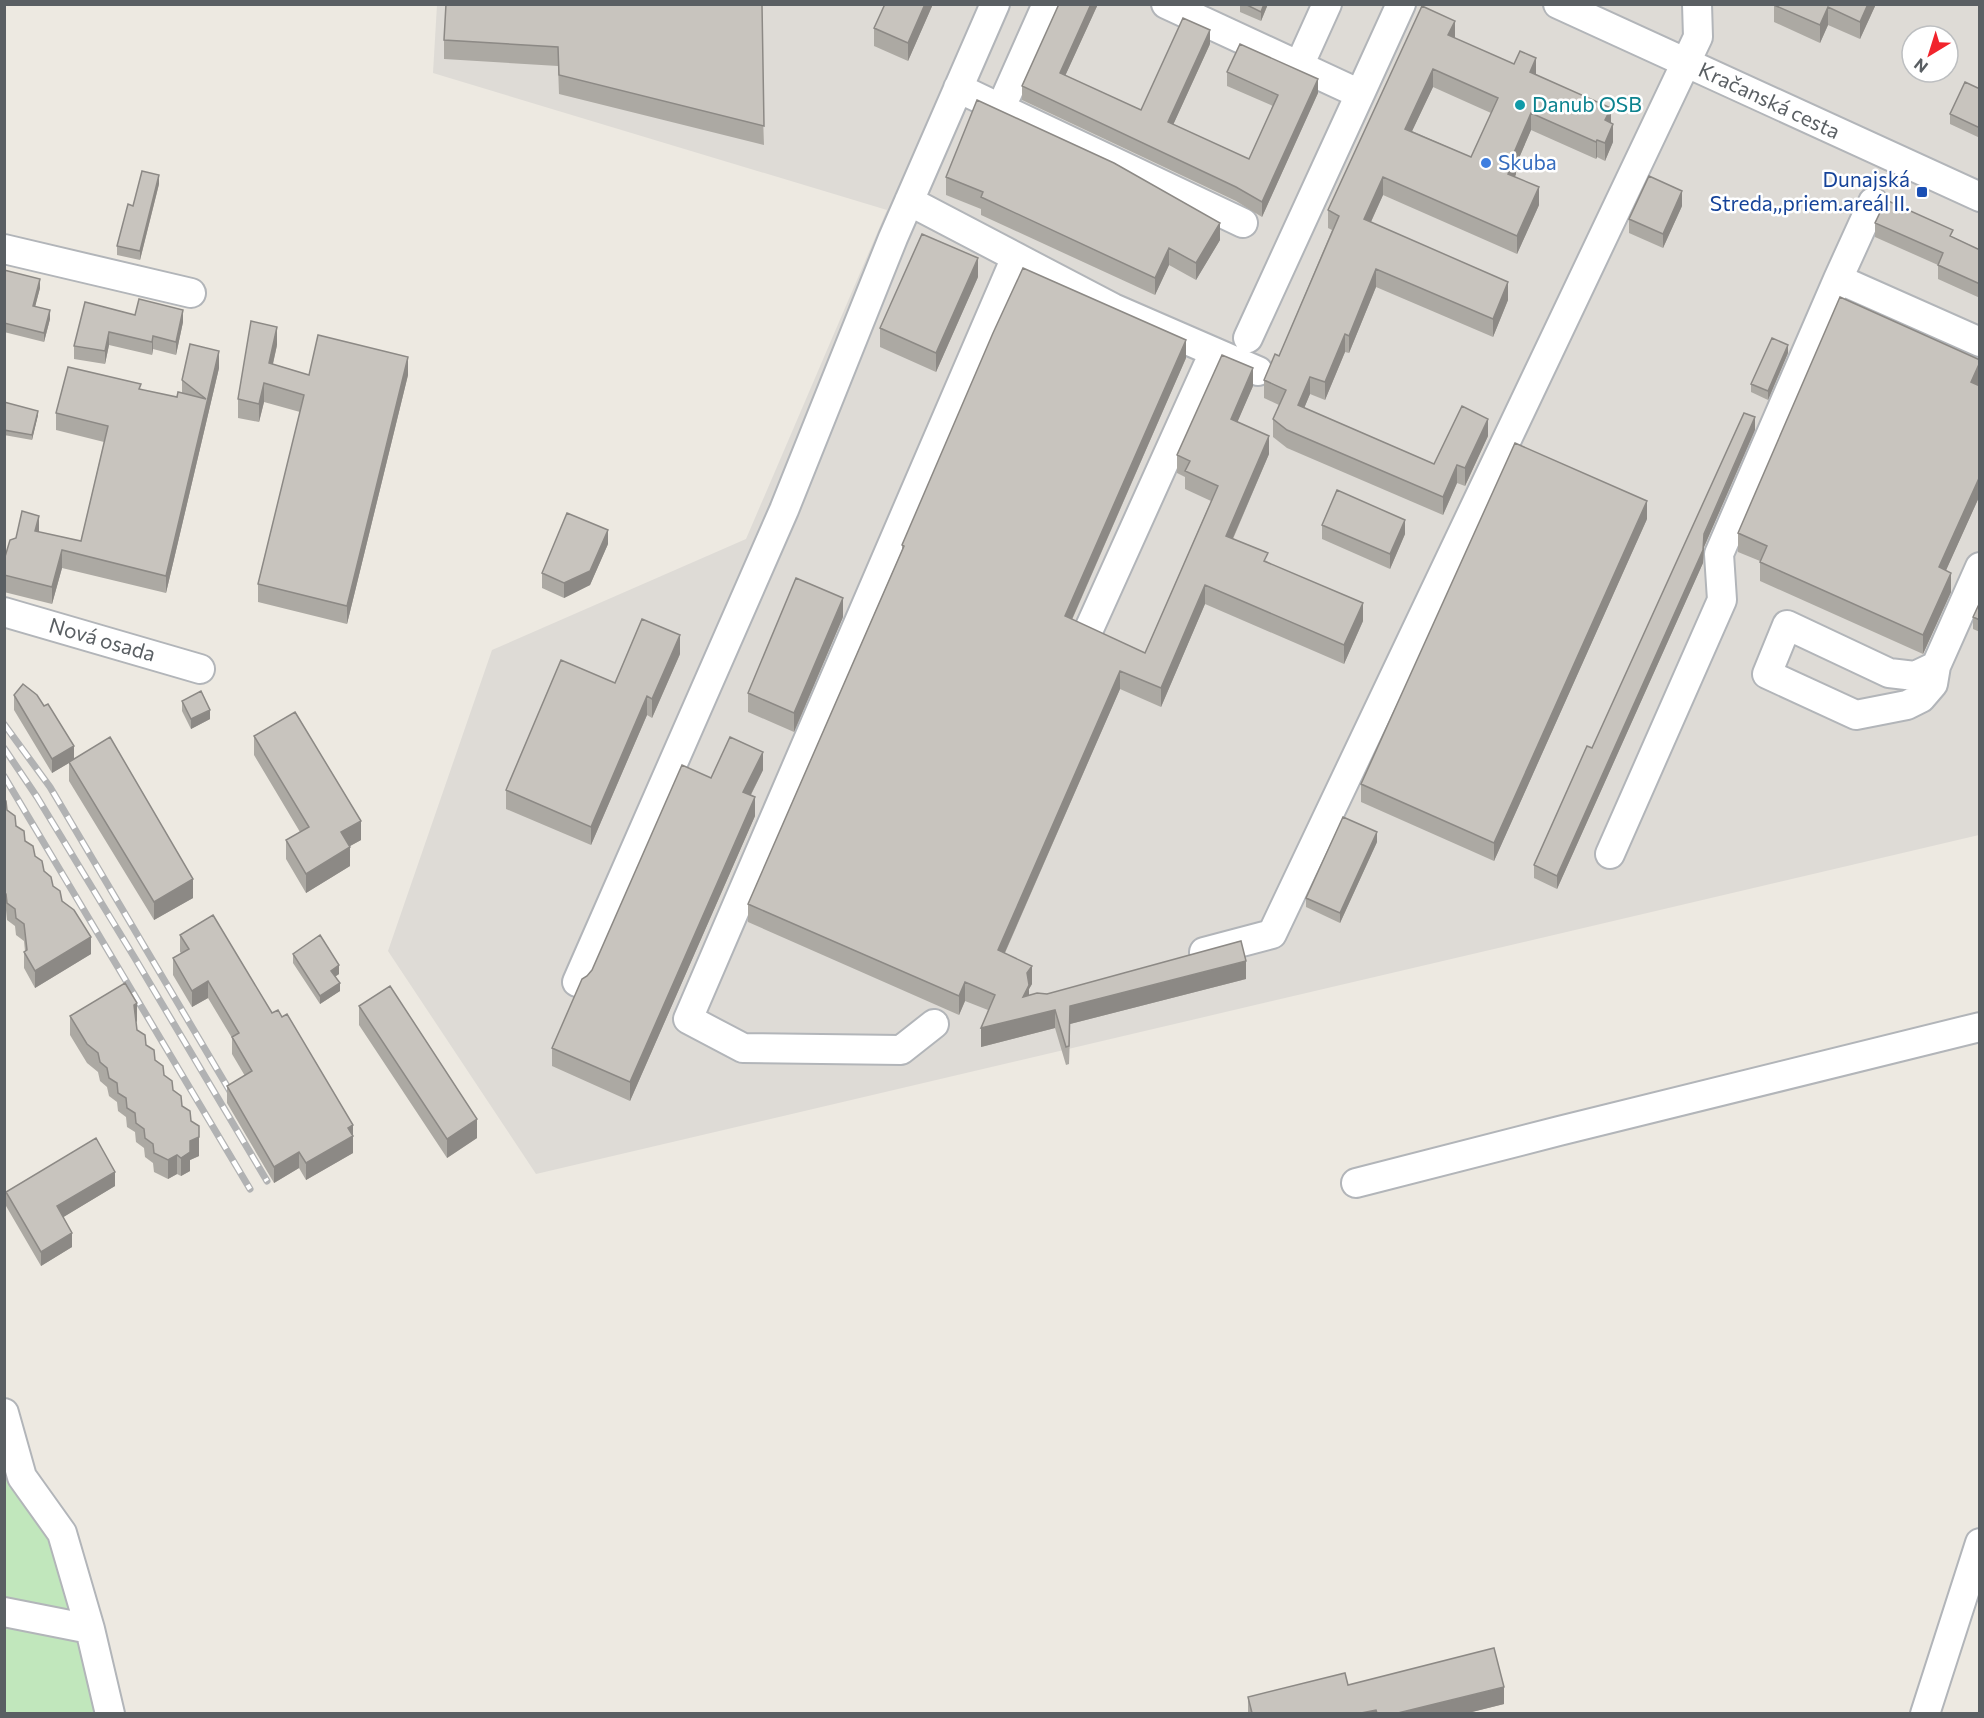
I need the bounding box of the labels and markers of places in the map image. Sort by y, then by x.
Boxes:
place label: Danub OSB [1532,91,1642,116]
marker: Danub OSB [1513,98,1527,112]
place label: Skuba [1498,149,1557,174]
marker: Skuba [1479,156,1493,170]
place label: Dunajská Streda,,priem.areál II. [1710,166,1910,215]
marker: Dunajská Streda,,priem.areál II. [1915,185,1929,199]

